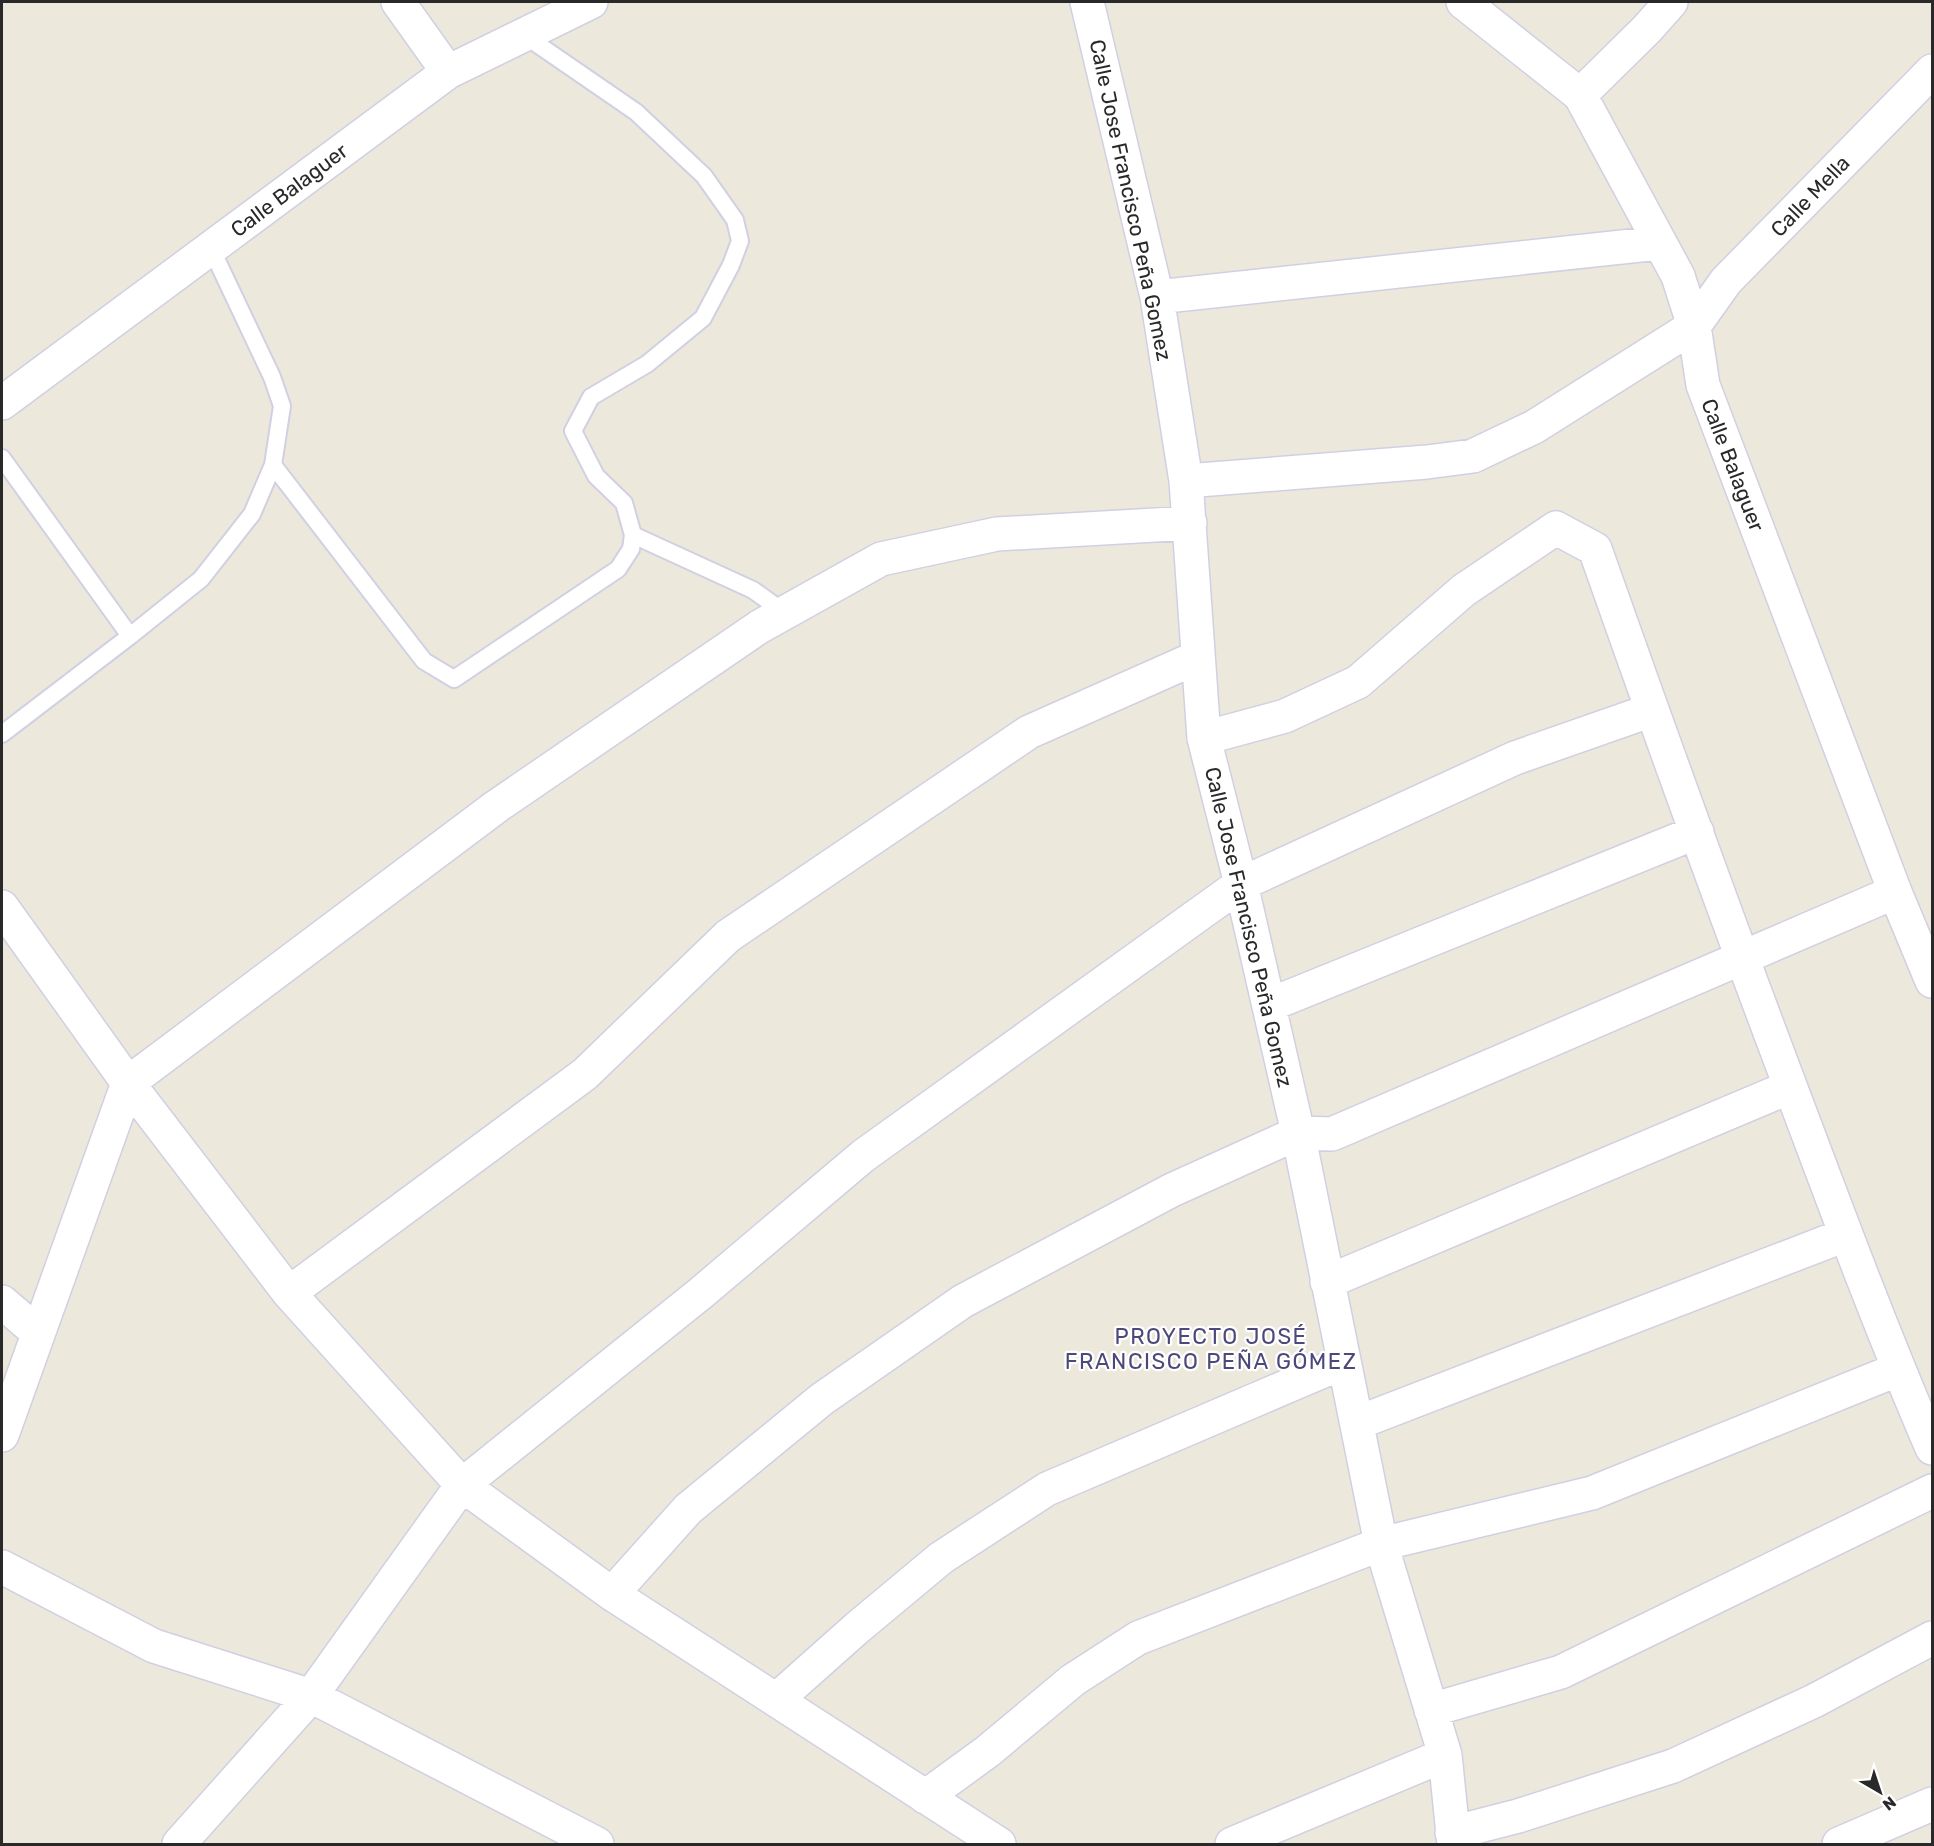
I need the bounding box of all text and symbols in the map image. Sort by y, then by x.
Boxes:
street label: Calle Jose Francisco Peña Gomez [1085,37,1177,363]
street label: Calle Balaguer [226,138,352,242]
street label: Calle Mella [1765,150,1855,242]
street label: Calle Balaguer [1696,395,1770,535]
street label: Calle Jose Francisco Peña Gomez [1200,764,1298,1090]
district label: PROYECTO JOSÉ FRANCISCO PEÑA GÓMEZ [1065,1323,1357,1375]
north arrow [1850,1762,1910,1822]
text: N [1879,1792,1900,1814]

